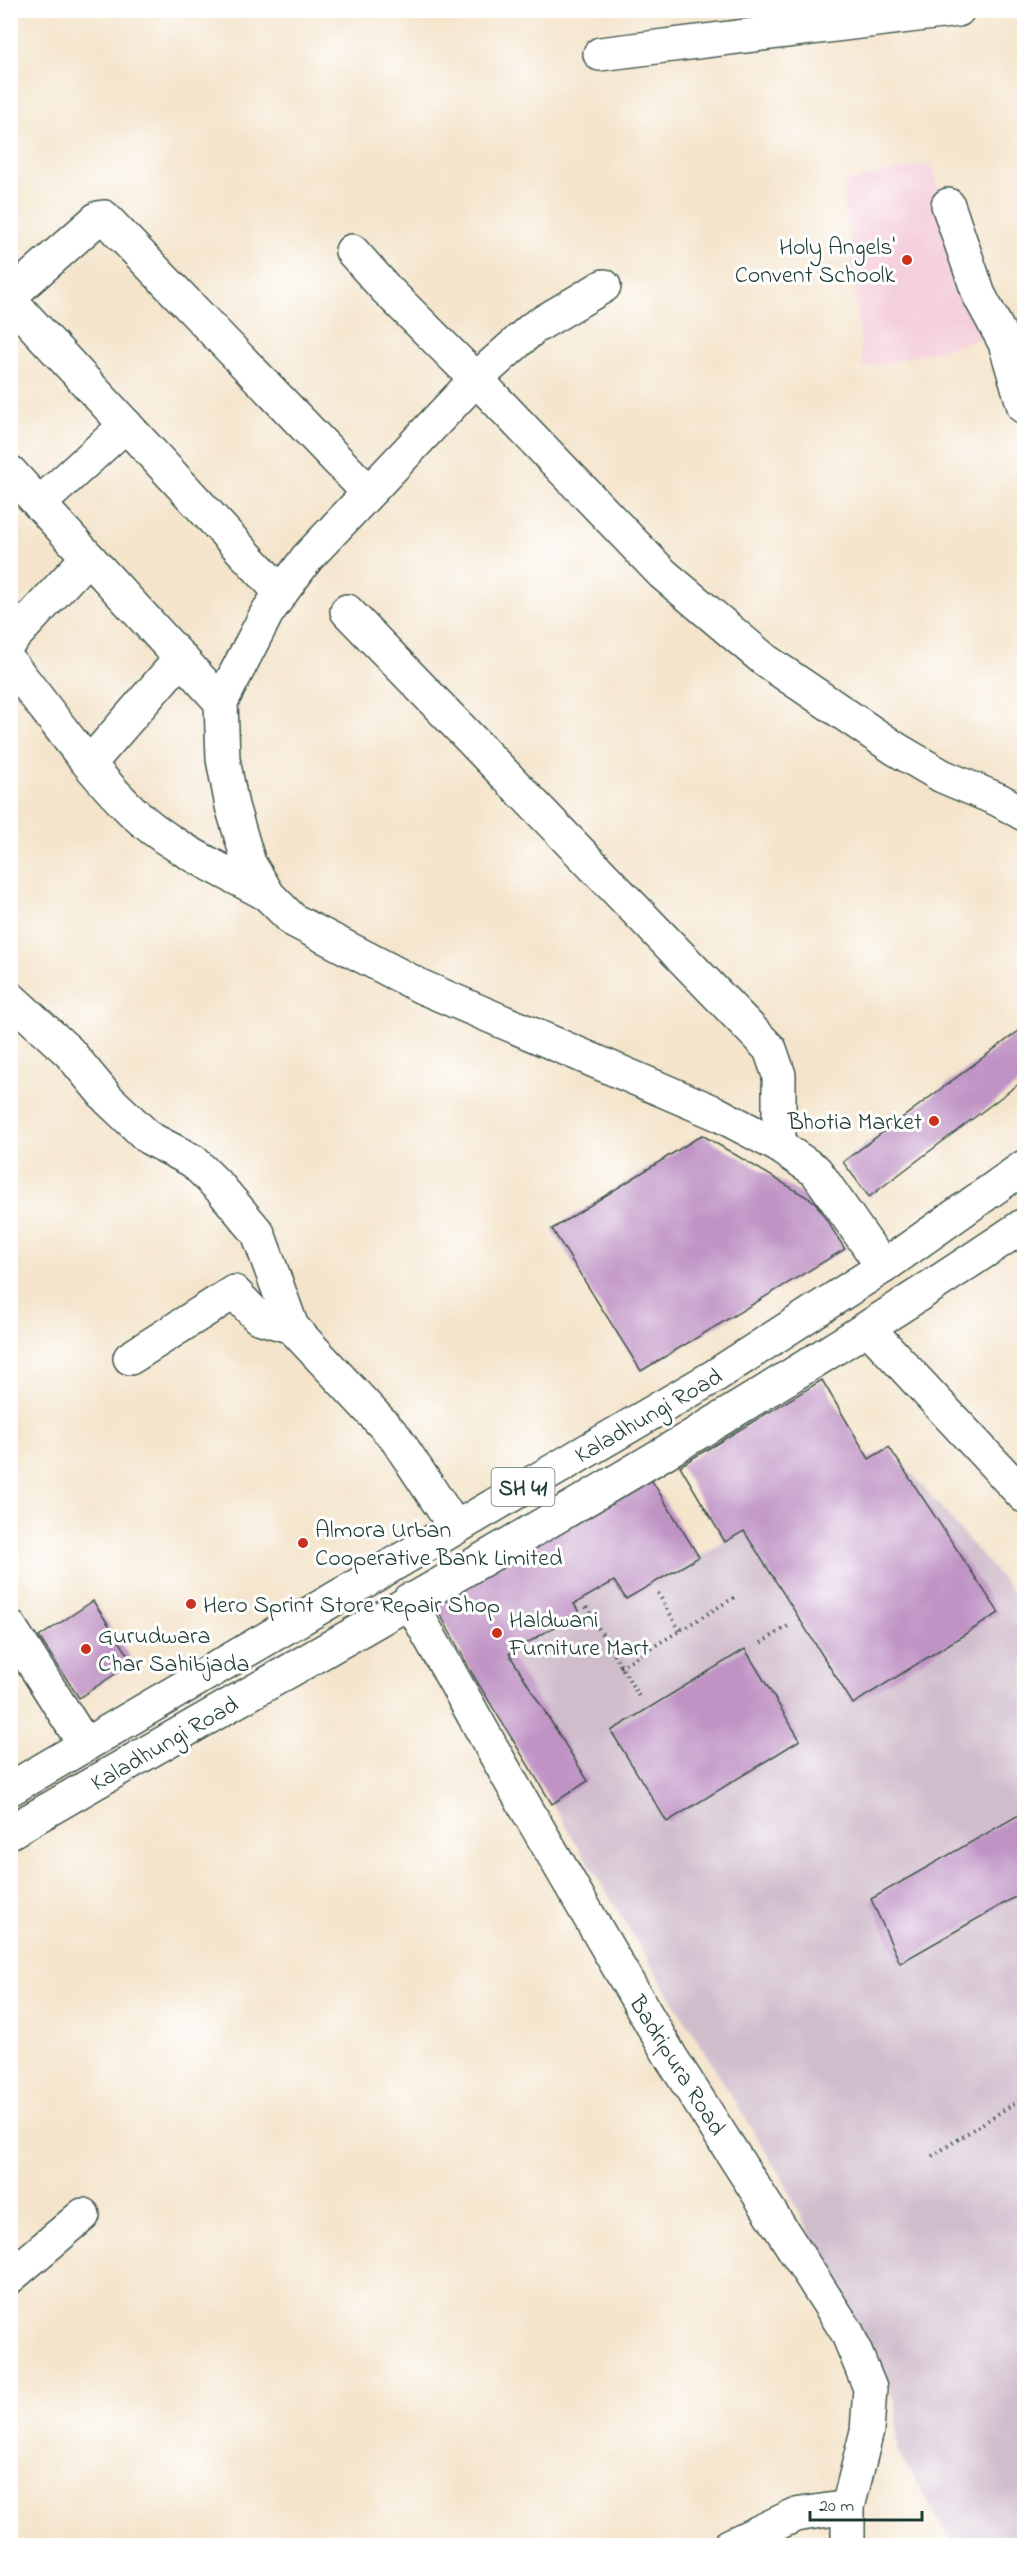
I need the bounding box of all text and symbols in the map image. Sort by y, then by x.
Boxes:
place label: Holy Angels' Convent Schoolk [735,231,895,294]
marker: Holy Angels' Convent Schoolk [900,253,914,267]
place label: Bhotia Market [787,1106,922,1141]
marker: Bhotia Market [927,1114,941,1128]
street label: Kaladhungi Road [569,1360,730,1474]
road number: SH 41 [492,1468,554,1506]
place label: Almora Urban Cooperative Bank Limited [315,1514,563,1577]
marker: Almora Urban Cooperative Bank Limited [296,1536,310,1550]
place label: Hero Sprint Store Repair Shop [203,1589,500,1624]
marker: Hero Sprint Store Repair Shop [184,1597,198,1611]
place label: Haldwani Furniture Mart [508,1604,649,1667]
place label: Gurudwara Char Sahibjada [98,1620,249,1683]
marker: Haldwani Furniture Mart [490,1626,504,1640]
marker: Gurudwara Char Sahibjada [79,1642,93,1656]
street label: Kaladhungi Road [85,1688,246,1802]
street label: Badripura Road [618,1988,733,2144]
scale bar [810,2484,922,2522]
text: 20 m [819,2494,854,2520]

